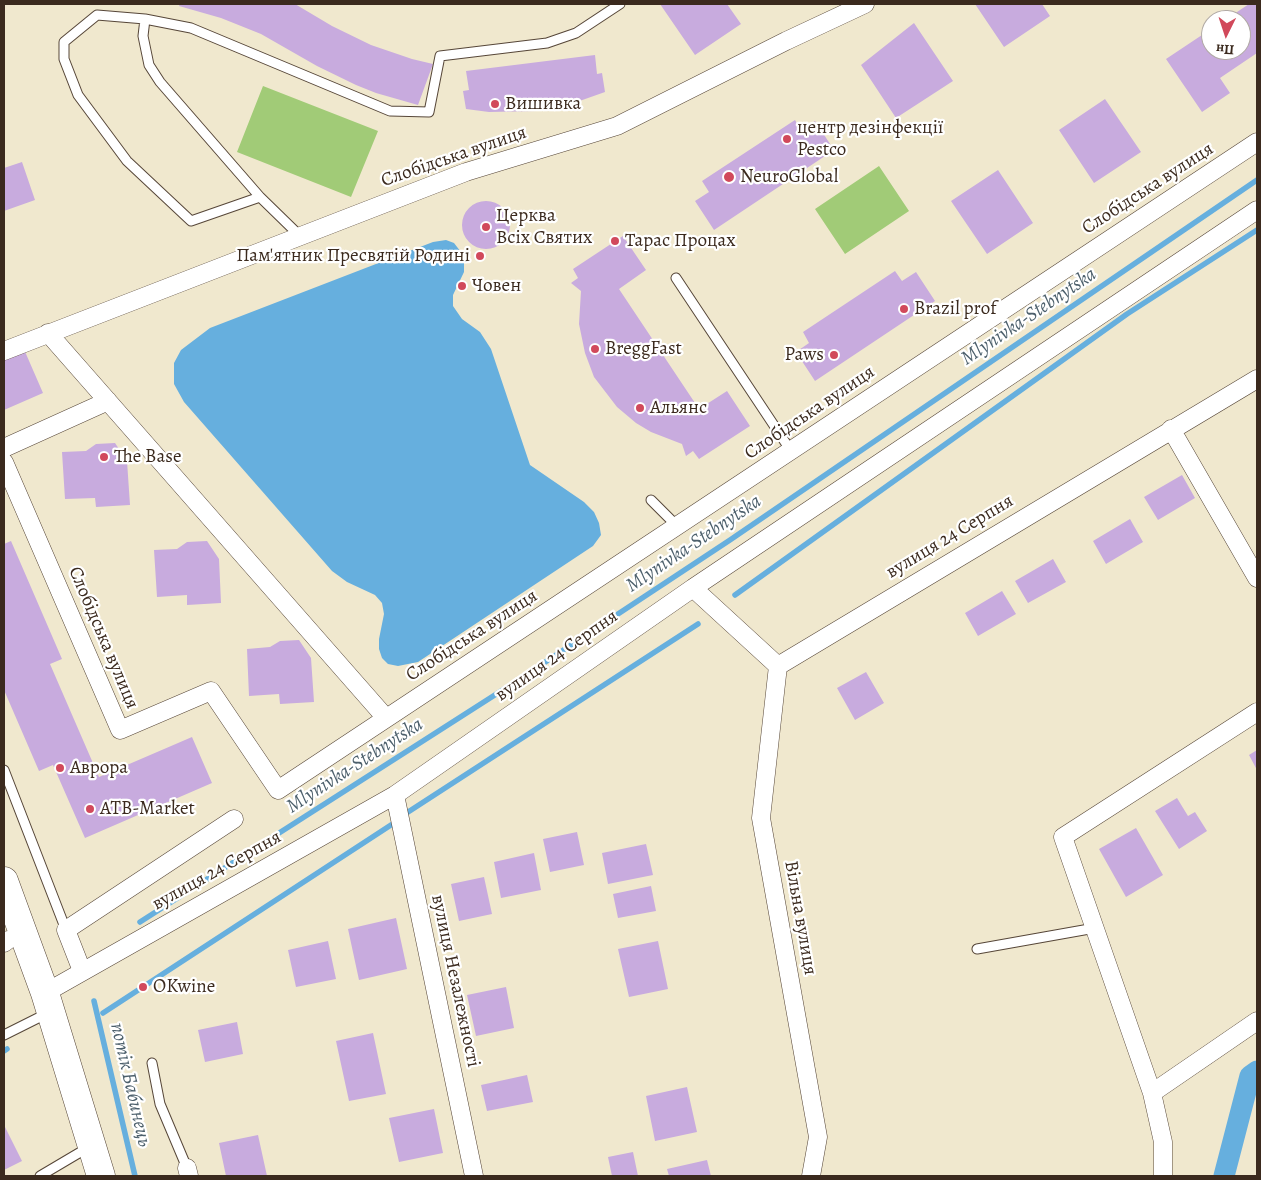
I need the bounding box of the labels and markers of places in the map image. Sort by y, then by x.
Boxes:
place label: Вишивка [505,93,581,115]
marker: Вишивка [489,98,501,110]
place label: центр дезінфекції Pestco [797,117,943,161]
marker: центр дезінфекції Pestco [781,133,793,145]
place label: NeuroGlobal [740,166,838,188]
marker: NeuroGlobal [722,170,736,184]
place label: Церква Всіх Святих [496,205,592,249]
marker: Церква Всіх Святих [480,221,492,233]
place label: Тарас Процах [625,230,736,252]
marker: Тарас Процах [609,235,621,247]
place label: Пам'ятник Пресвятій Родині [236,245,470,267]
marker: Пам'ятник Пресвятій Родині [474,250,486,262]
place label: Човен [472,275,521,297]
marker: Човен [456,280,468,292]
place label: Brazil prof [914,298,996,320]
marker: Brazil prof [898,303,910,315]
place label: BreggFast [605,338,682,360]
marker: BreggFast [589,343,601,355]
place label: Paws [784,344,824,366]
marker: Paws [828,349,840,361]
place label: Альянс [650,397,707,419]
marker: Альянс [634,402,646,414]
place label: The Base [114,446,181,468]
marker: The Base [98,451,110,463]
place label: Аврора [70,757,128,779]
marker: Аврора [54,762,66,774]
place label: ATB-Market [100,798,195,820]
marker: ATB-Market [84,803,96,815]
place label: OKwine [153,976,215,998]
marker: OKwine [137,981,149,993]

